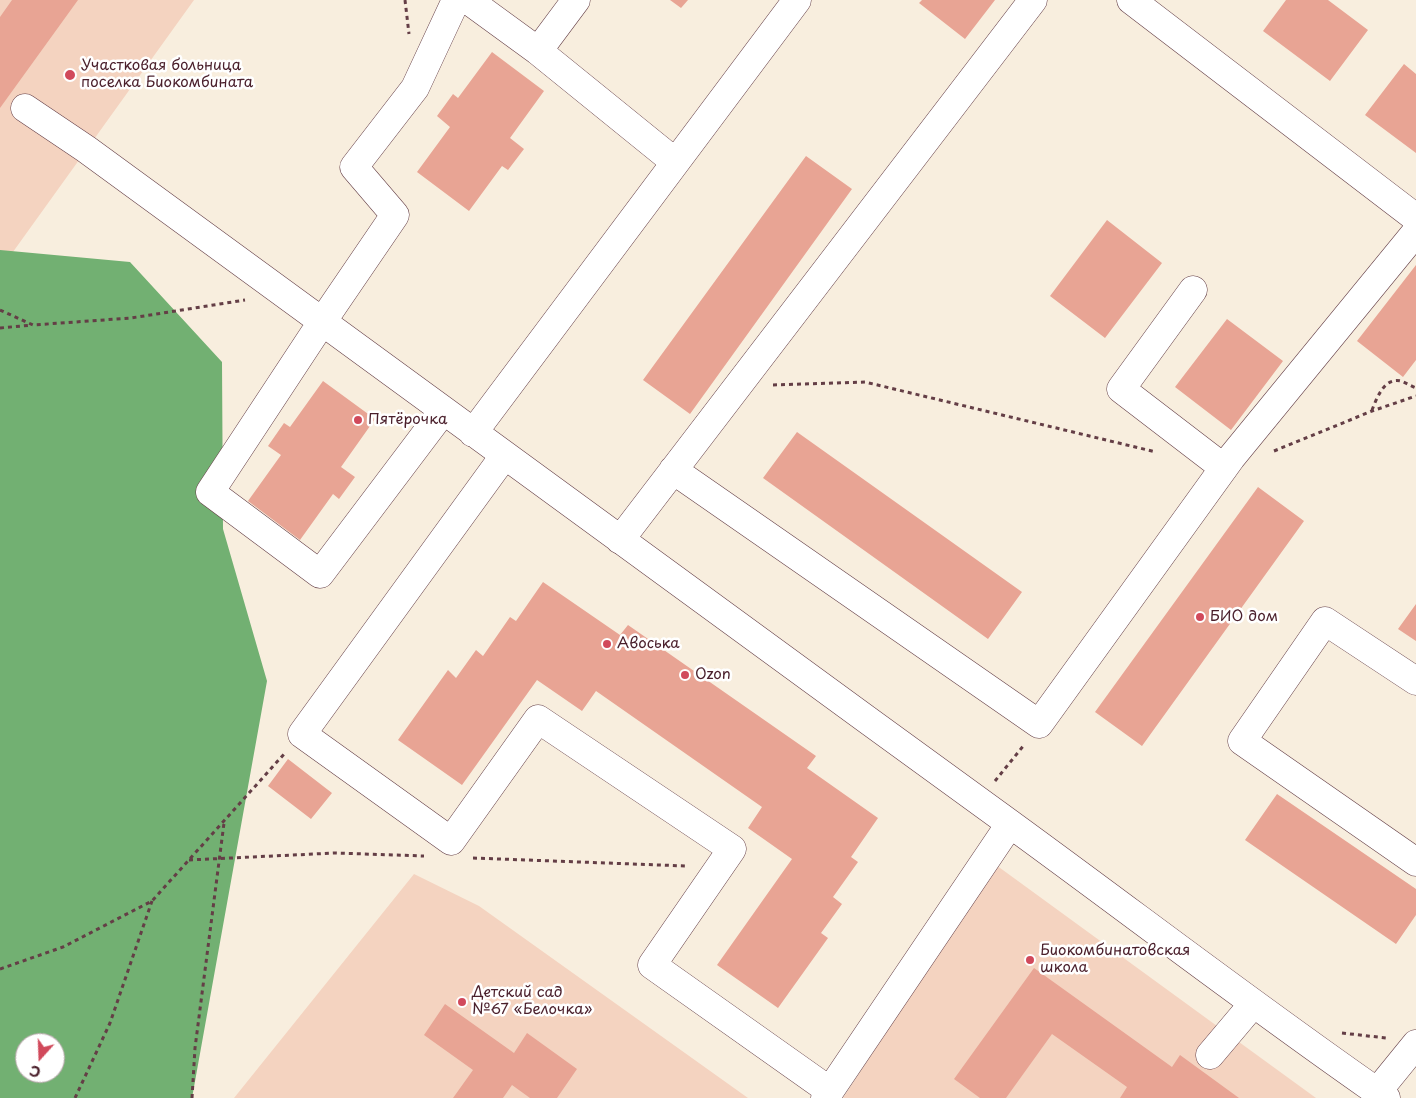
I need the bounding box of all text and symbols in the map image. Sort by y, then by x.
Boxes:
place label: Участковая больница поселка Биокомбината [81,57,253,92]
marker: Участковая больница поселка Биокомбината [63,68,77,82]
place label: Пятёрочка [368,411,447,429]
marker: Пятёрочка [352,414,364,426]
place label: БИО дом [1210,608,1278,626]
marker: БИО дом [1194,611,1206,623]
place label: Авоська [617,635,680,653]
marker: Авоська [601,638,613,650]
place label: Ozon [695,666,731,684]
marker: Ozon [679,669,691,681]
place label: Биокомбинатовская школа [1040,942,1190,977]
marker: Биокомбинатовская школа [1024,954,1036,966]
place label: Детский сад №67 «Белочка» [472,984,592,1019]
marker: Детский сад №67 «Белочка» [456,996,468,1008]
north arrow [15,1033,65,1083]
text: С [27,1060,44,1083]

